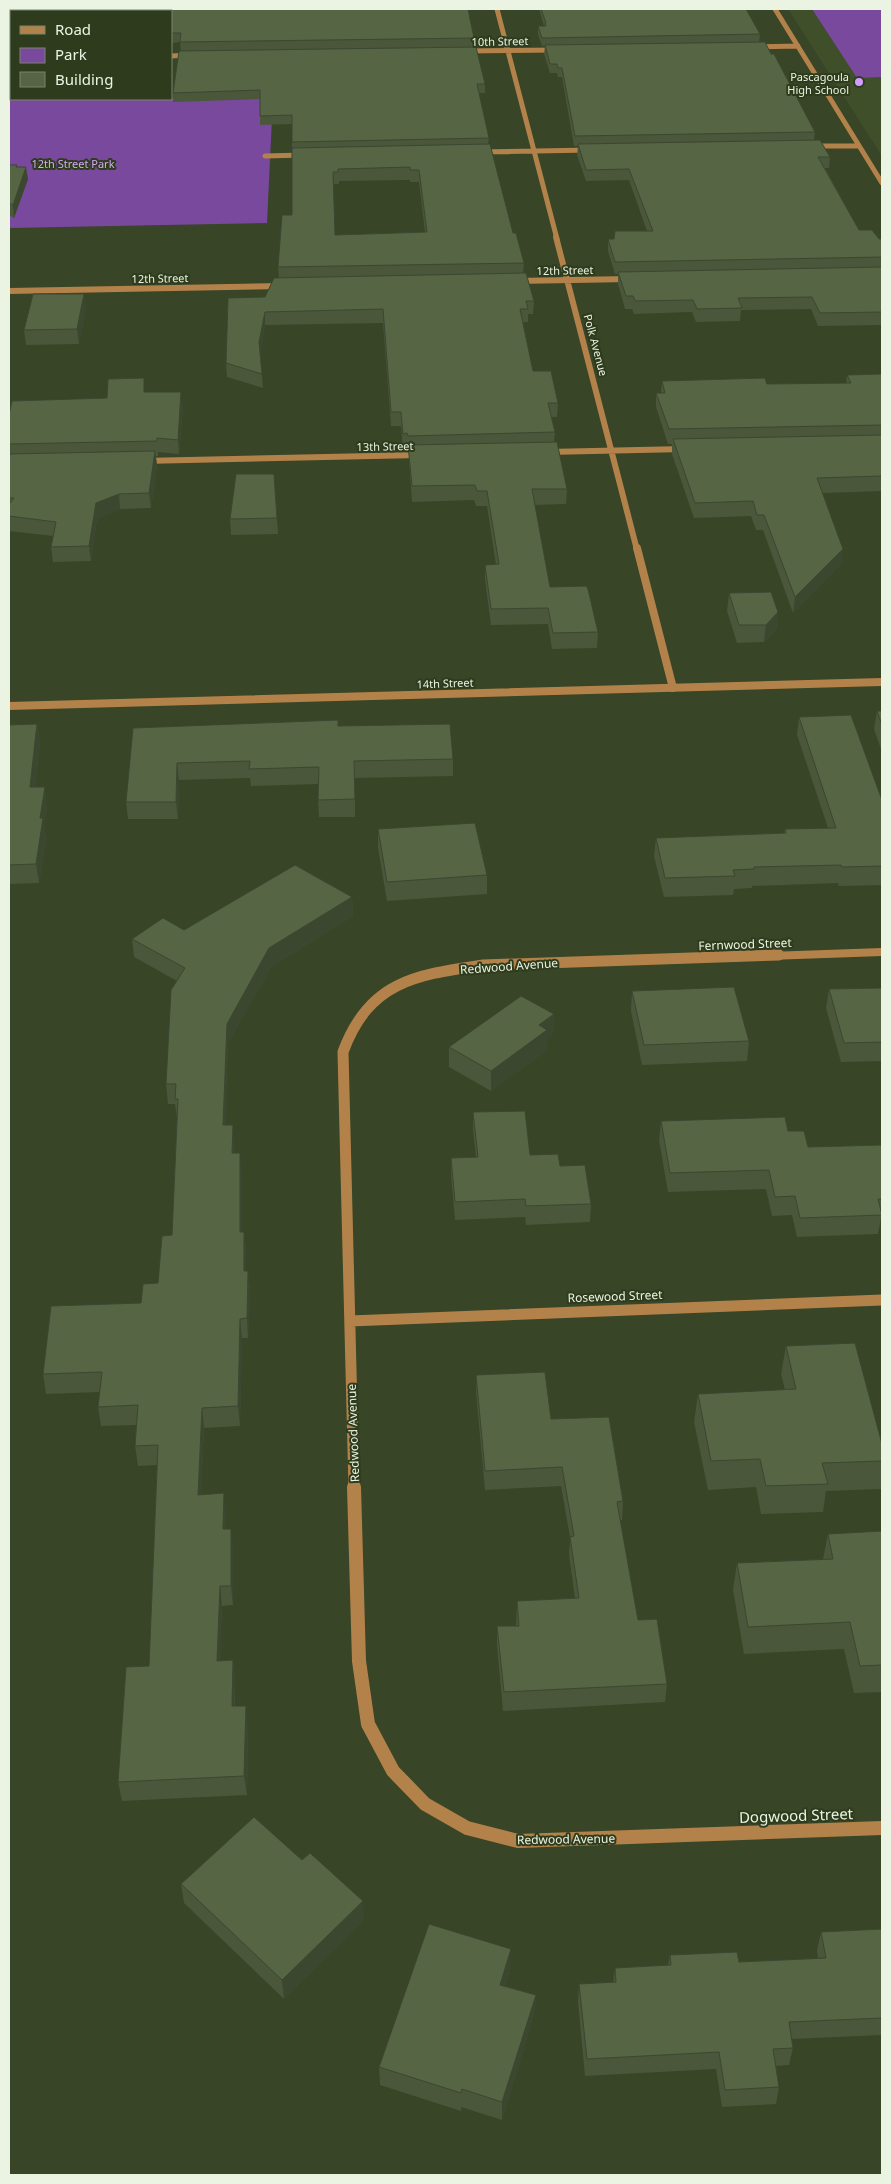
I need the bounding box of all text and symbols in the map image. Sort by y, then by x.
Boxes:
legend [10,10,172,100]
text: Road [55,19,91,39]
street label: 10th Street [471,33,529,49]
text: Park [55,44,87,64]
text: Building [55,69,113,89]
place label: Pascagoula High School [787,69,849,97]
marker: Pascagoula High School [853,76,865,88]
park label: 12th Street Park [31,156,115,171]
street label: 12th Street [536,262,594,278]
street label: 12th Street [131,270,189,286]
street label: Polk Avenue [581,312,611,378]
street label: 13th Street [356,438,414,454]
street label: 14th Street [416,675,474,691]
street label: Fernwood Street [698,934,793,954]
street label: Redwood Avenue [459,954,559,978]
street label: Rosewood Street [567,1286,663,1306]
street label: Redwood Avenue [343,1383,363,1482]
street label: Dogwood Street [739,1803,854,1827]
street label: Redwood Avenue [517,1830,615,1848]

